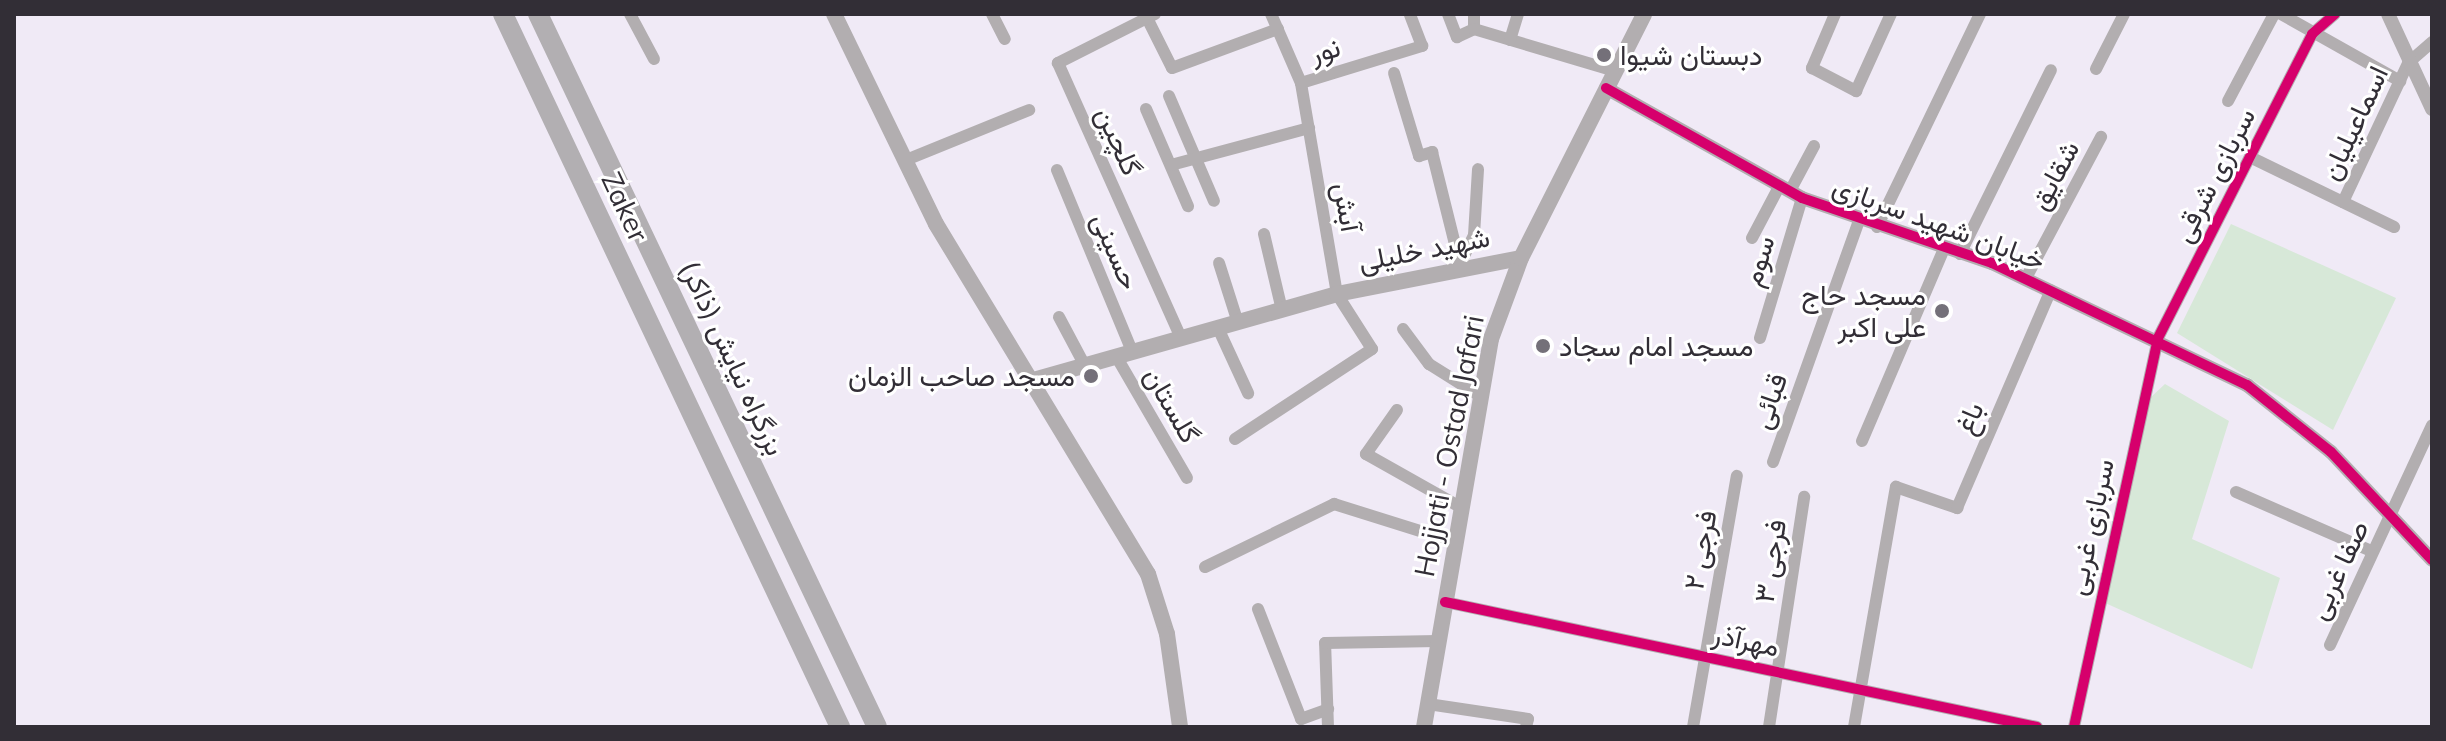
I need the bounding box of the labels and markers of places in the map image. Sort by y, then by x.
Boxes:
place label: دبستان شیوا [1620,38,1762,72]
marker: دبستان شیوا [1595,46,1613,64]
place label: مسجد حاج علی اکبر [1801,278,1926,344]
marker: مسجد حاج علی اکبر [1933,302,1951,320]
place label: مسجد امام سجاد [1559,329,1753,363]
marker: مسجد امام سجاد [1534,337,1552,355]
place label: مسجد صاحب الزمان [848,359,1075,393]
marker: مسجد صاحب الزمان [1082,367,1100,385]

